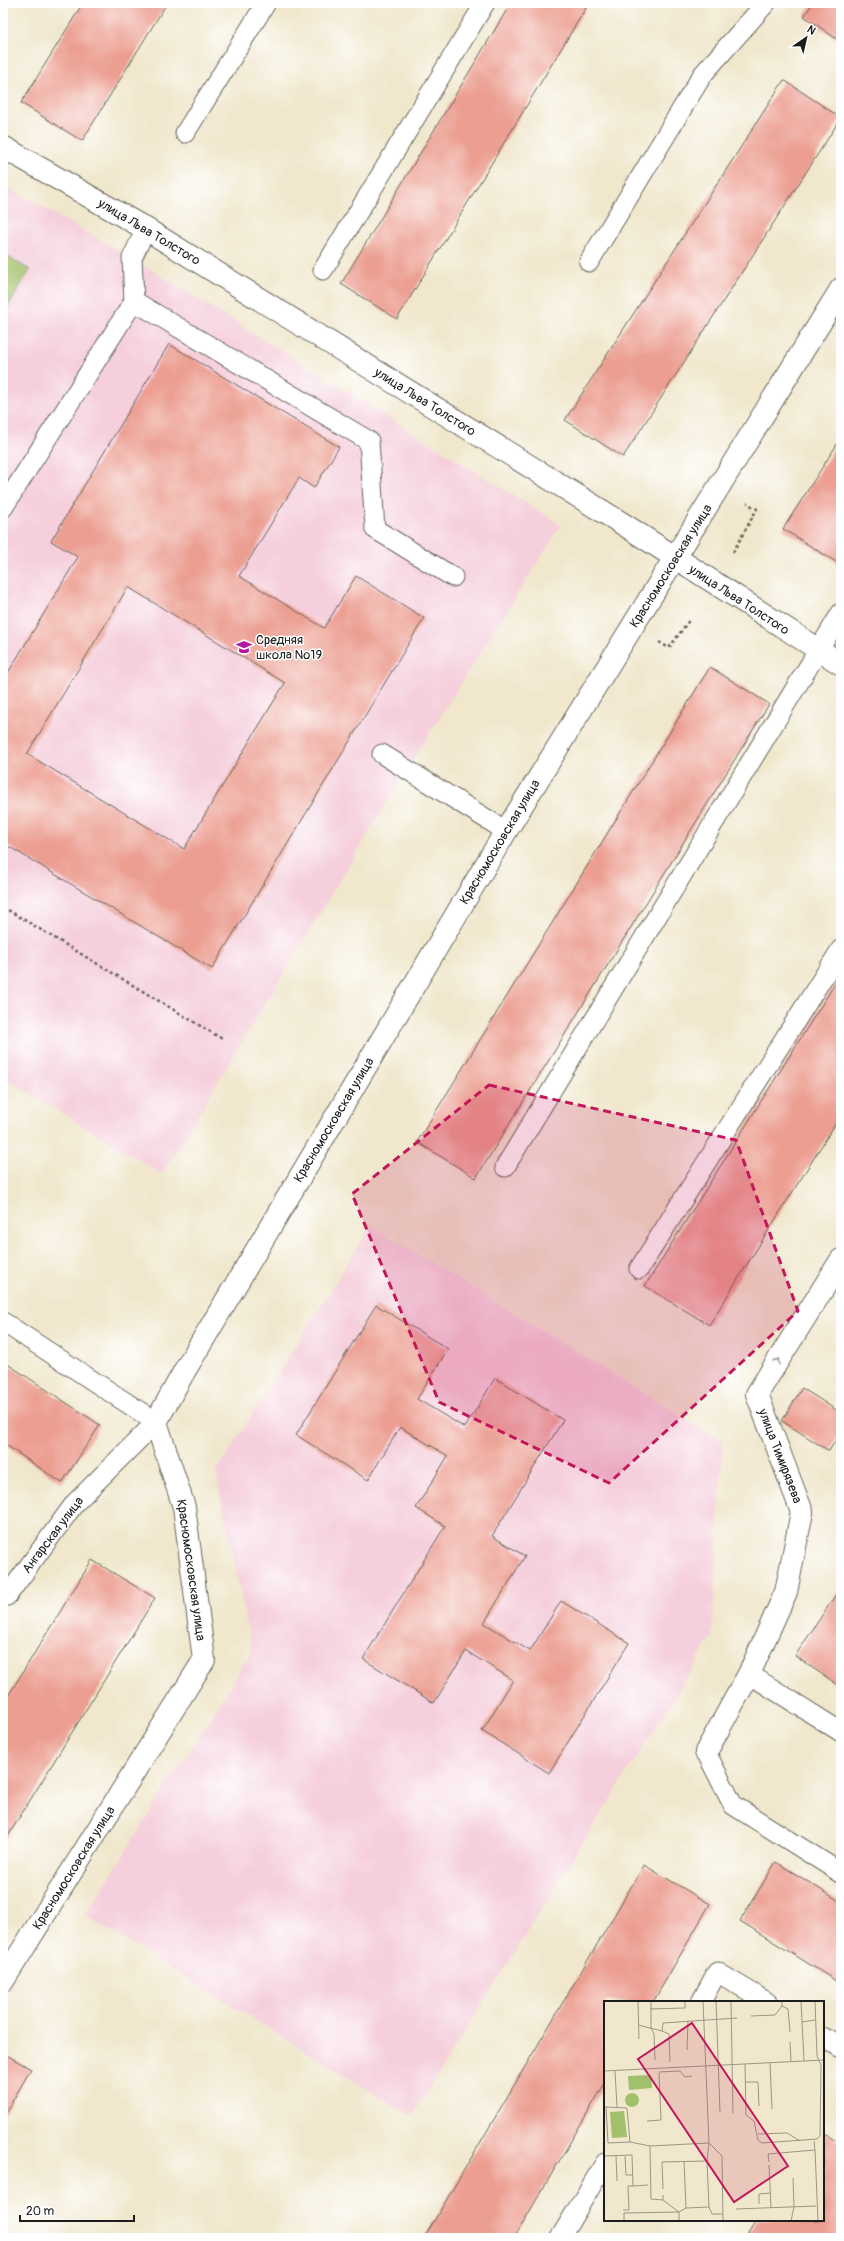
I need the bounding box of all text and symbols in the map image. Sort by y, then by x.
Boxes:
north arrow [786,18,826,58]
text: N [805,23,818,38]
street label: улица Льва Толстого [94,195,203,269]
street label: улица Льва Толстого [371,364,479,440]
street label: Красномосковская улица [626,501,716,631]
street label: улица Льва Толстого [685,561,792,638]
place label: Средняя школа №19 [256,632,322,663]
school or university icon: Средняя школа №19 [235,638,253,656]
street label: Красномосковская улица [456,777,544,907]
street label: Красномосковская улица [290,1055,378,1185]
one-way arrow [773,1358,780,1365]
street label: улица Тимирязева [754,1406,805,1506]
street label: Ангарская улица [19,1493,87,1577]
street label: Красномосковская улица [173,1498,209,1642]
street label: Красномосковская улица [29,1803,119,1933]
inset map [604,2001,824,2221]
scale bar [20,2197,134,2223]
text: 20 m [26,2204,55,2219]

